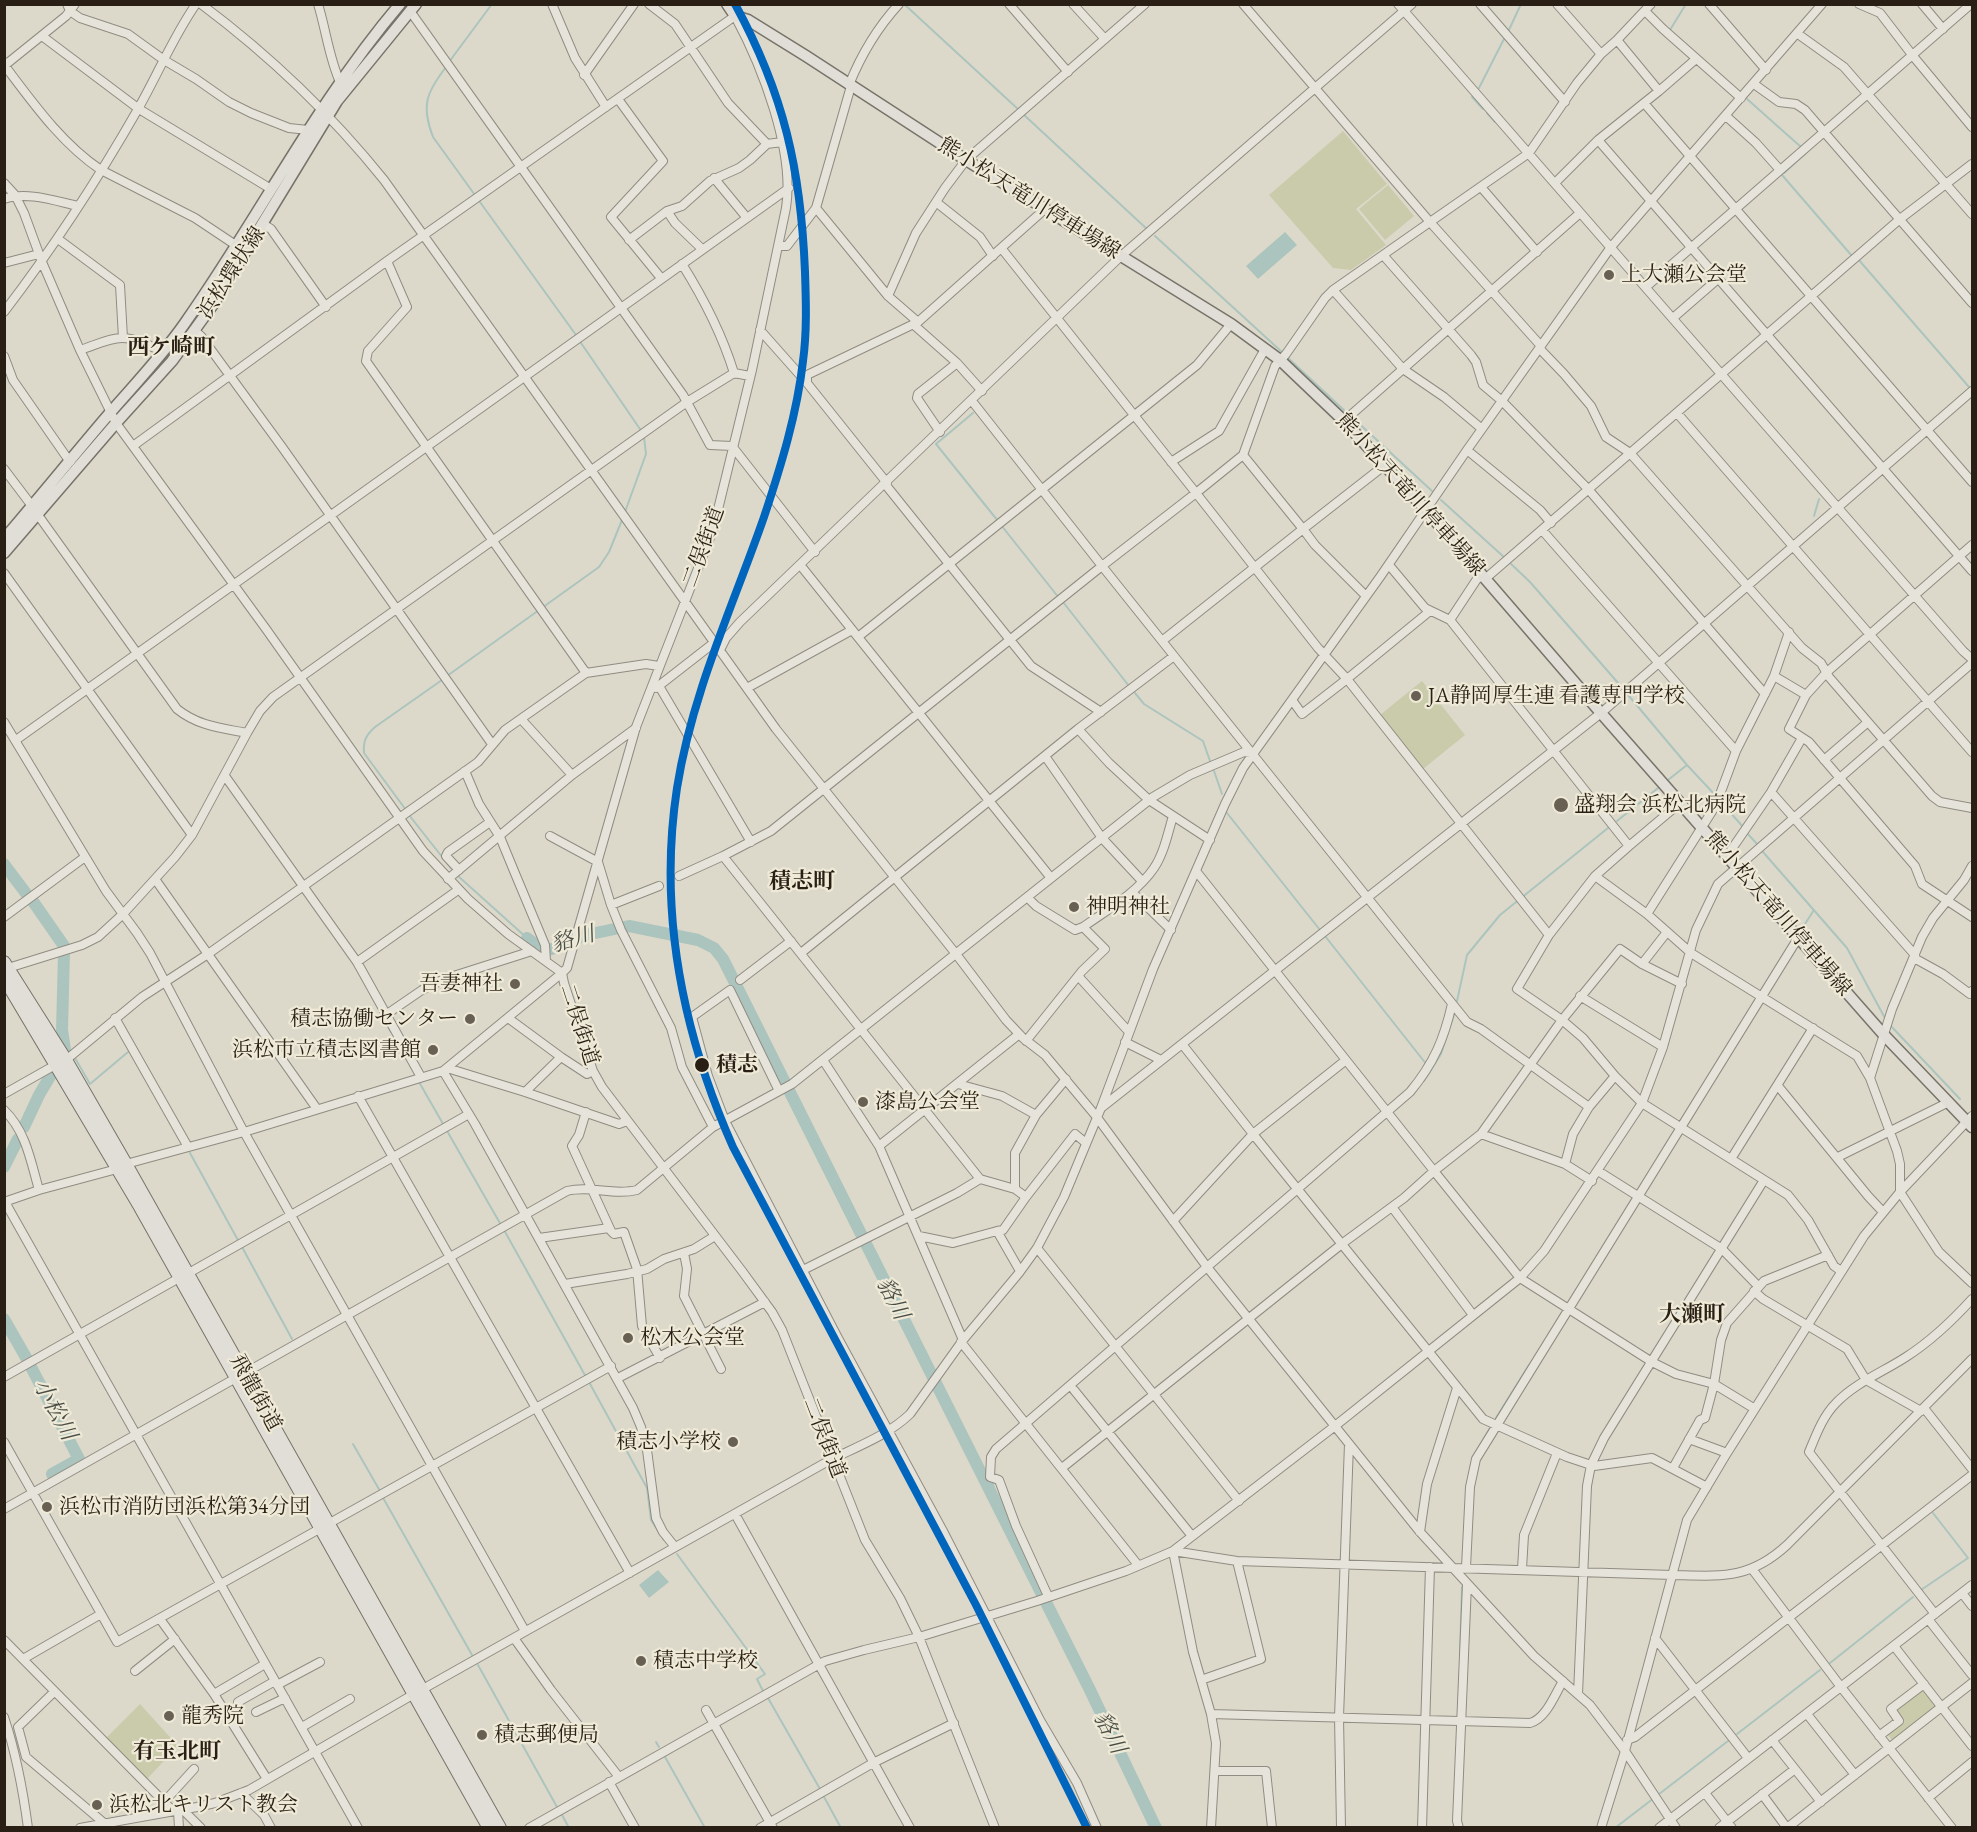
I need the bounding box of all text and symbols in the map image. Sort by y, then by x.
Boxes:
street label: 熊小松天竜川停車場線 [933,133,1125,265]
street label: 浜松環状線 [193,222,271,324]
place label: 上大瀬公会堂 [1621,262,1747,288]
marker: 上大瀬公会堂 [1602,268,1616,282]
district label: 西ケ崎町 [127,335,215,361]
street label: 熊小松天竜川停車場線 [1330,409,1490,581]
street label: 二俣街道 [678,503,730,591]
place label: JA静岡厚生連 看護専門学校 [1428,683,1685,709]
marker: JA静岡厚生連 看護専門学校 [1409,689,1423,703]
place label: 盛翔会 浜松北病院 [1574,792,1746,818]
marker: 盛翔会 浜松北病院 [1552,796,1570,814]
street label: 熊小松天竜川停車場線 [1700,826,1856,1002]
district label: 積志町 [769,869,835,895]
place label: 神明神社 [1086,894,1170,920]
marker: 神明神社 [1067,900,1081,914]
water label: 貉川 [548,921,598,959]
place label: 吾妻神社 [419,971,503,997]
marker: 吾妻神社 [508,977,522,991]
street label: 二俣街道 [554,981,604,1069]
place label: 積志協働センター [290,1006,458,1032]
marker: 積志協働センター [463,1012,477,1026]
place label: 浜松市立積志図書館 [232,1037,421,1063]
marker: 浜松市立積志図書館 [426,1043,440,1057]
place label: 積志 [716,1052,758,1078]
marker: 積志 [693,1056,711,1074]
place label: 漆島公会堂 [875,1089,980,1115]
marker: 漆島公会堂 [856,1095,870,1109]
water label: 貉川 [870,1273,914,1325]
district label: 大瀬町 [1659,1302,1725,1328]
place label: 松木公会堂 [640,1325,745,1351]
marker: 松木公会堂 [621,1331,635,1345]
street label: 飛龍街道 [224,1350,286,1436]
water label: 小松川 [27,1375,81,1445]
street label: 二俣街道 [797,1394,851,1482]
place label: 積志小学校 [616,1429,721,1455]
marker: 積志小学校 [726,1435,740,1449]
place label: 浜松市消防団浜松第34分団 [59,1494,310,1520]
marker: 浜松市消防団浜松第34分団 [40,1500,54,1514]
place label: 積志中学校 [653,1648,758,1674]
marker: 積志中学校 [634,1654,648,1668]
place label: 龍秀院 [181,1703,244,1729]
water label: 貉川 [1087,1707,1131,1759]
marker: 龍秀院 [162,1709,176,1723]
place label: 積志郵便局 [494,1722,599,1748]
marker: 積志郵便局 [475,1728,489,1742]
district label: 有玉北町 [133,1739,221,1765]
place label: 浜松北キリスト教会 [109,1792,298,1818]
marker: 浜松北キリスト教会 [90,1798,104,1812]

